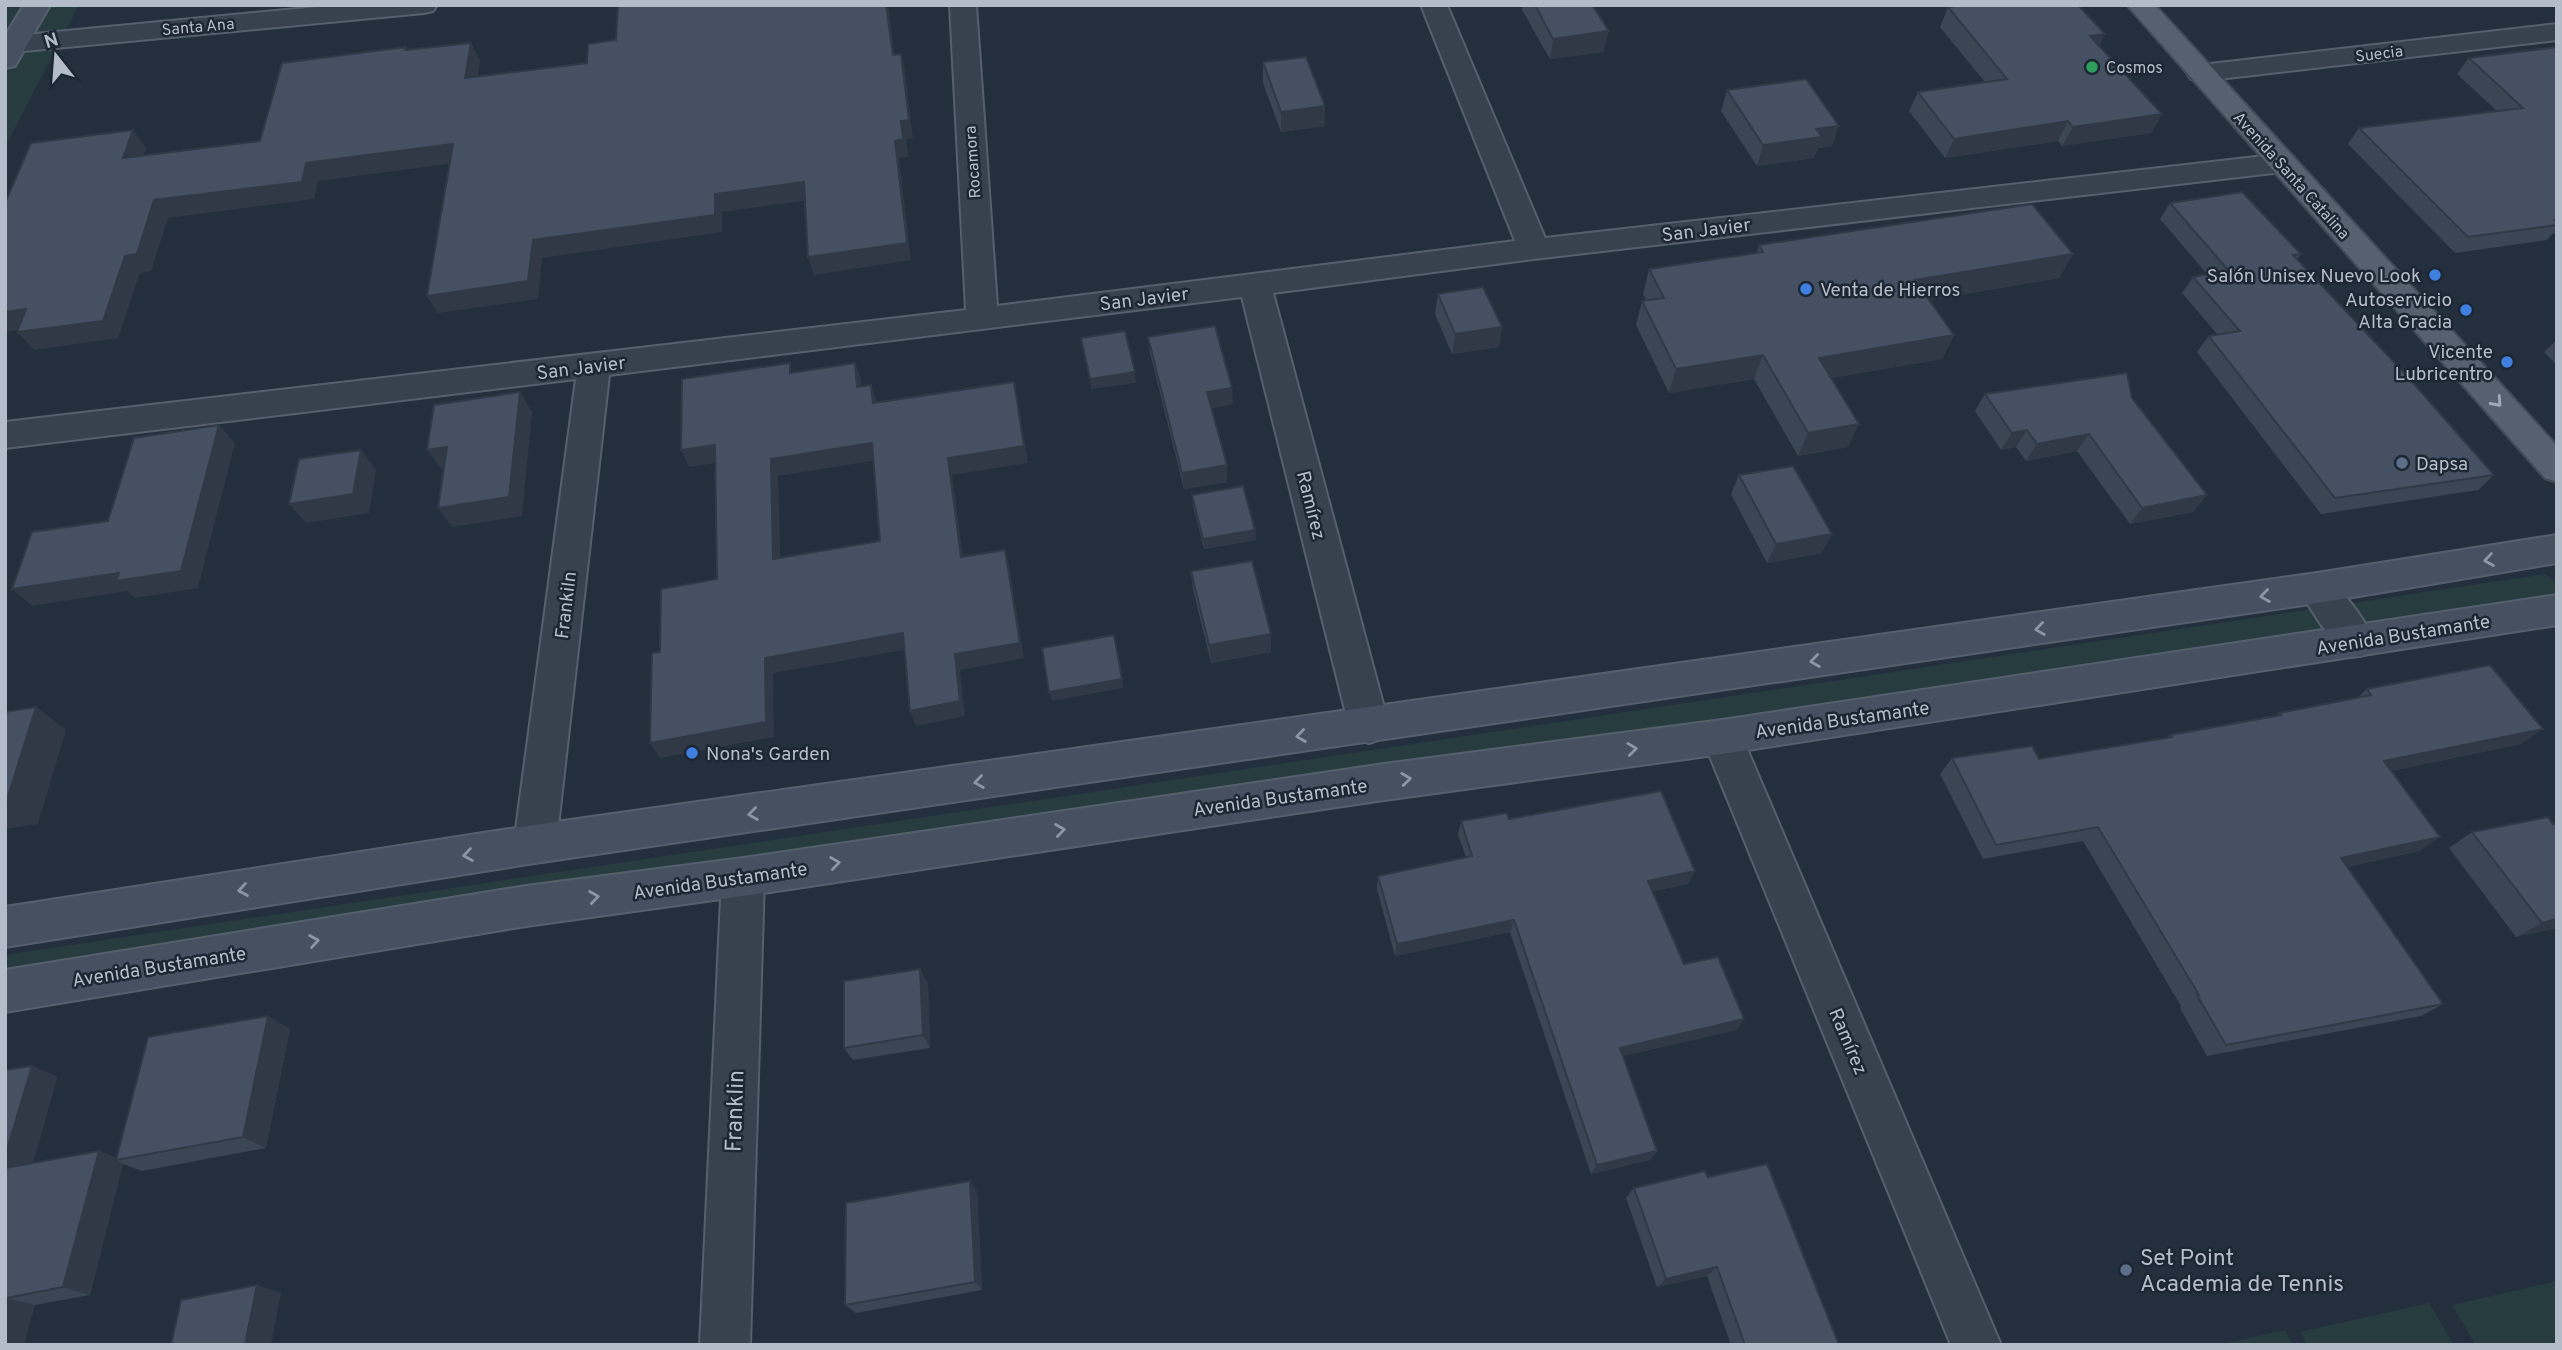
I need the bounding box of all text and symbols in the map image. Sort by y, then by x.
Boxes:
street label: Santa Ana [161,15,235,41]
north arrow [21,21,91,91]
text: N [42,28,62,55]
street label: Suecia [2354,42,2404,68]
marker: Cosmos [2084,59,2100,75]
place label: Cosmos [2106,59,2163,79]
street label: Avenida Santa Catalina [2228,108,2353,244]
street label: Rocamora [961,125,987,199]
street label: San Javier [1660,214,1753,248]
place label: Salón Unisex Nuevo Look [2207,265,2421,289]
marker: Salón Unisex Nuevo Look [2427,267,2443,283]
place label: Venta de Hierros [1820,279,1960,303]
marker: Venta de Hierros [1798,281,1814,297]
street label: San Javier [1098,283,1191,317]
place label: Autoservicio Alta Gracia [2345,289,2452,335]
marker: Autoservicio Alta Gracia [2458,302,2474,318]
place label: Vicente Lubricentro [2395,341,2493,387]
street label: San Javier [535,352,628,386]
marker: Vicente Lubricentro [2499,354,2515,370]
one-way arrow [2489,394,2501,407]
place label: Dapsa [2416,453,2468,477]
marker: Dapsa [2394,455,2410,471]
street label: Ramírez [1290,469,1330,542]
one-way arrow [2483,552,2495,567]
street label: Frankiln [551,570,583,640]
one-way arrow [2259,588,2271,603]
street label: Avenida Bustamante [2315,610,2492,662]
one-way arrow [2034,621,2046,636]
one-way arrow [1809,654,1820,669]
street label: Avenida Bustamante [1754,697,1931,745]
one-way arrow [1295,728,1307,743]
one-way arrow [1626,742,1638,757]
place label: Nona's Garden [706,743,830,767]
marker: Nona's Garden [684,745,700,761]
one-way arrow [1401,771,1412,786]
one-way arrow [973,774,985,789]
street label: Avenida Bustamante [1192,775,1369,823]
one-way arrow [748,806,759,821]
one-way arrow [1054,823,1066,838]
one-way arrow [462,847,474,862]
one-way arrow [829,856,841,871]
street label: Avenida Bustamante [632,858,809,906]
one-way arrow [237,882,249,897]
one-way arrow [588,889,600,904]
one-way arrow [308,934,320,949]
street label: Avenida Bustamante [71,942,248,994]
street label: Ramírez [1822,1005,1872,1079]
street label: Franklin [721,1070,752,1153]
place label: Set Point Academia de Tennis [2140,1245,2344,1300]
marker: Set Point Academia de Tennis [2118,1262,2134,1278]

